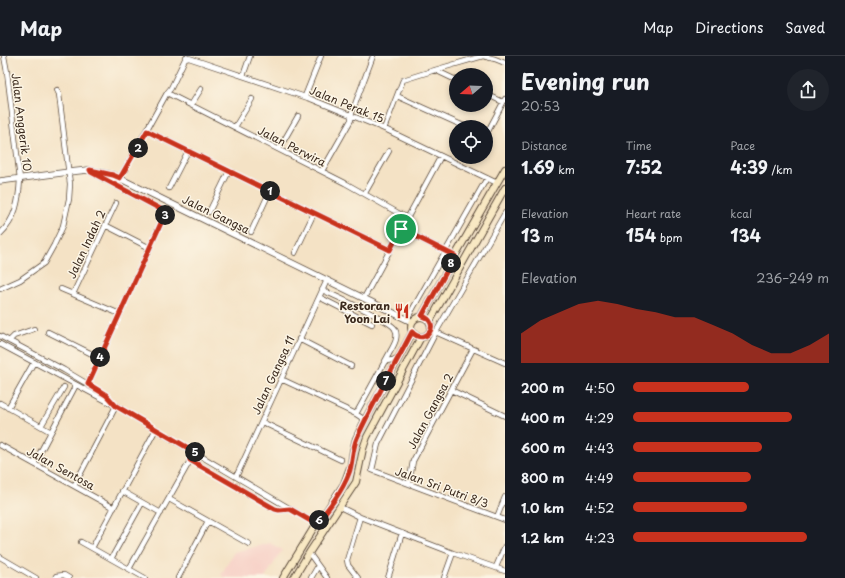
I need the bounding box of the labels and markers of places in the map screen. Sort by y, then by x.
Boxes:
pin: 2 [128,138,148,158]
pin: 1 [260,181,280,201]
pin: 3 [155,205,175,225]
pin [384,212,418,246]
pin: 8 [441,253,461,273]
place label: Restoran Yoon Lai [340,297,390,327]
restaurant icon: Restoran Yoon Lai [393,302,411,320]
pin: 4 [90,347,110,367]
pin: 7 [376,371,396,391]
pin: 5 [185,442,205,462]
pin: 6 [309,510,329,530]

